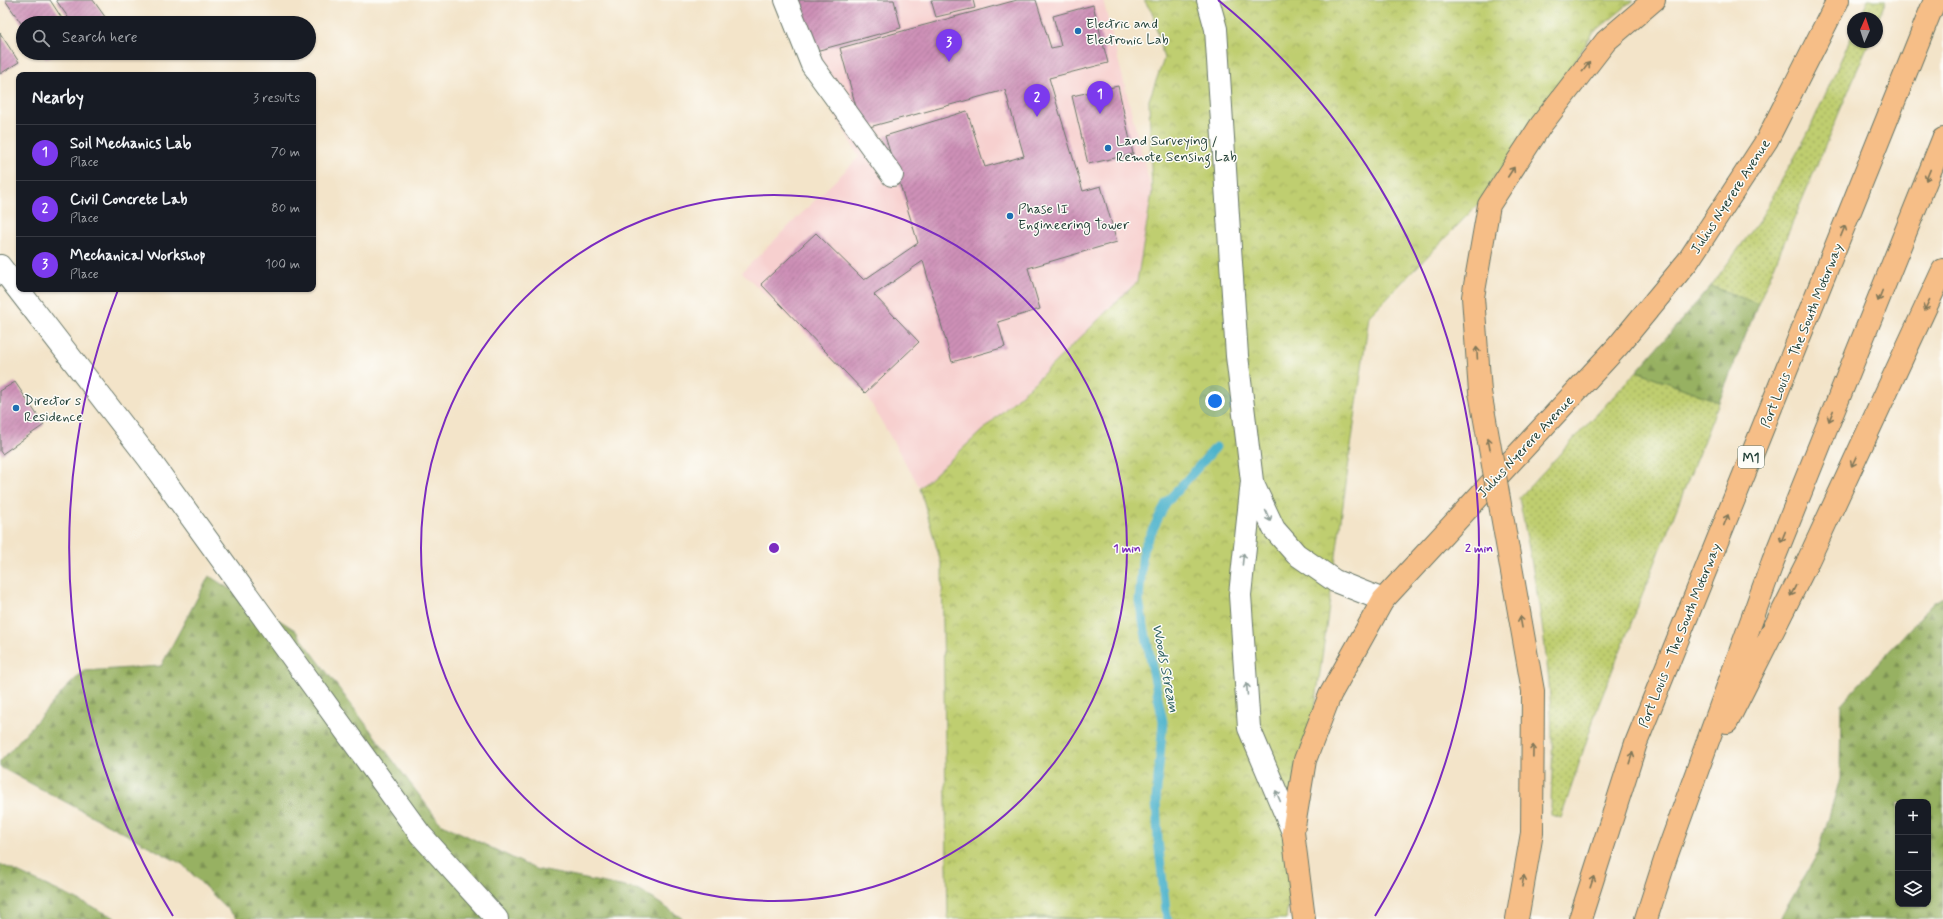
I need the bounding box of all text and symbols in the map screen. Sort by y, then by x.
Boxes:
north arrow [1847,12,1883,48]
place label: Electric and Electronic Lab [1086,15,1169,49]
search box [16,16,316,60]
marker: Electric and Electronic Lab [1073,26,1083,36]
icon: search [30,27,52,49]
text: Search here [62,28,138,48]
pin: 3 [936,29,962,62]
one-way arrow [1582,61,1590,72]
pin: 1 [1087,81,1113,114]
pin: 2 [1024,84,1050,117]
text: Nearby [32,87,84,109]
text: 3 results [253,90,300,107]
place label: Land Surveying / Remote Sensing Lab [1116,132,1237,168]
text: Soil Mechanics Lab [70,134,191,154]
street label: Julius Nyerere Avenue [1687,136,1775,257]
marker: Land Surveying / Remote Sensing Lab [1103,143,1113,153]
text: 1 [42,144,48,161]
text: 70 m [271,144,300,161]
text: Place [70,154,99,171]
one-way arrow [1507,166,1515,178]
one-way arrow [1924,169,1932,181]
text: Civil Concrete Lab [70,190,187,210]
text: 2 [42,200,48,217]
text: 80 m [271,200,300,217]
place label: Phase II Engineering Tower [1018,200,1130,236]
text: Place [70,210,99,227]
marker: Phase II Engineering Tower [1005,211,1015,221]
one-way arrow [1839,225,1847,237]
street label: Port Louis – The South Motorway [1757,240,1847,430]
text: Mechanical Workshop [70,246,206,266]
text: 3 [42,256,48,273]
text: 100 m [265,256,300,273]
text: Place [70,266,99,283]
one-way arrow [1875,289,1883,301]
one-way arrow [1923,299,1930,311]
one-way arrow [1474,347,1481,360]
your location [1205,391,1225,411]
place label: Director s Residence [24,392,83,426]
street label: Julius Nyerere Avenue [1474,392,1578,502]
marker: Director s Residence [11,403,21,413]
one-way arrow [1827,410,1835,422]
one-way arrow [1485,438,1493,451]
road number: M1 [1738,446,1764,468]
one-way arrow [1850,455,1857,467]
one-way arrow [1265,510,1272,522]
one-way arrow [1722,515,1730,527]
one-way arrow [1778,530,1786,542]
street label: Port Louis – The South Motorway [1635,540,1725,730]
centre of rings [767,541,781,555]
text: 1 min [1113,541,1141,557]
text: 2 min [1465,541,1493,557]
one-way arrow [1240,553,1247,566]
one-way arrow [1789,585,1796,597]
one-way arrow [1517,616,1525,629]
water label: Woods Stream [1147,622,1183,714]
one-way arrow [1243,683,1250,696]
one-way arrow [1529,745,1536,758]
one-way arrow [1628,752,1635,765]
one-way arrow [1274,791,1281,803]
map controls [1895,799,1931,907]
button: + [1895,799,1931,835]
button: − [1895,835,1931,871]
button: layers [1895,871,1931,907]
one-way arrow [1520,874,1528,887]
one-way arrow [1589,875,1596,888]

